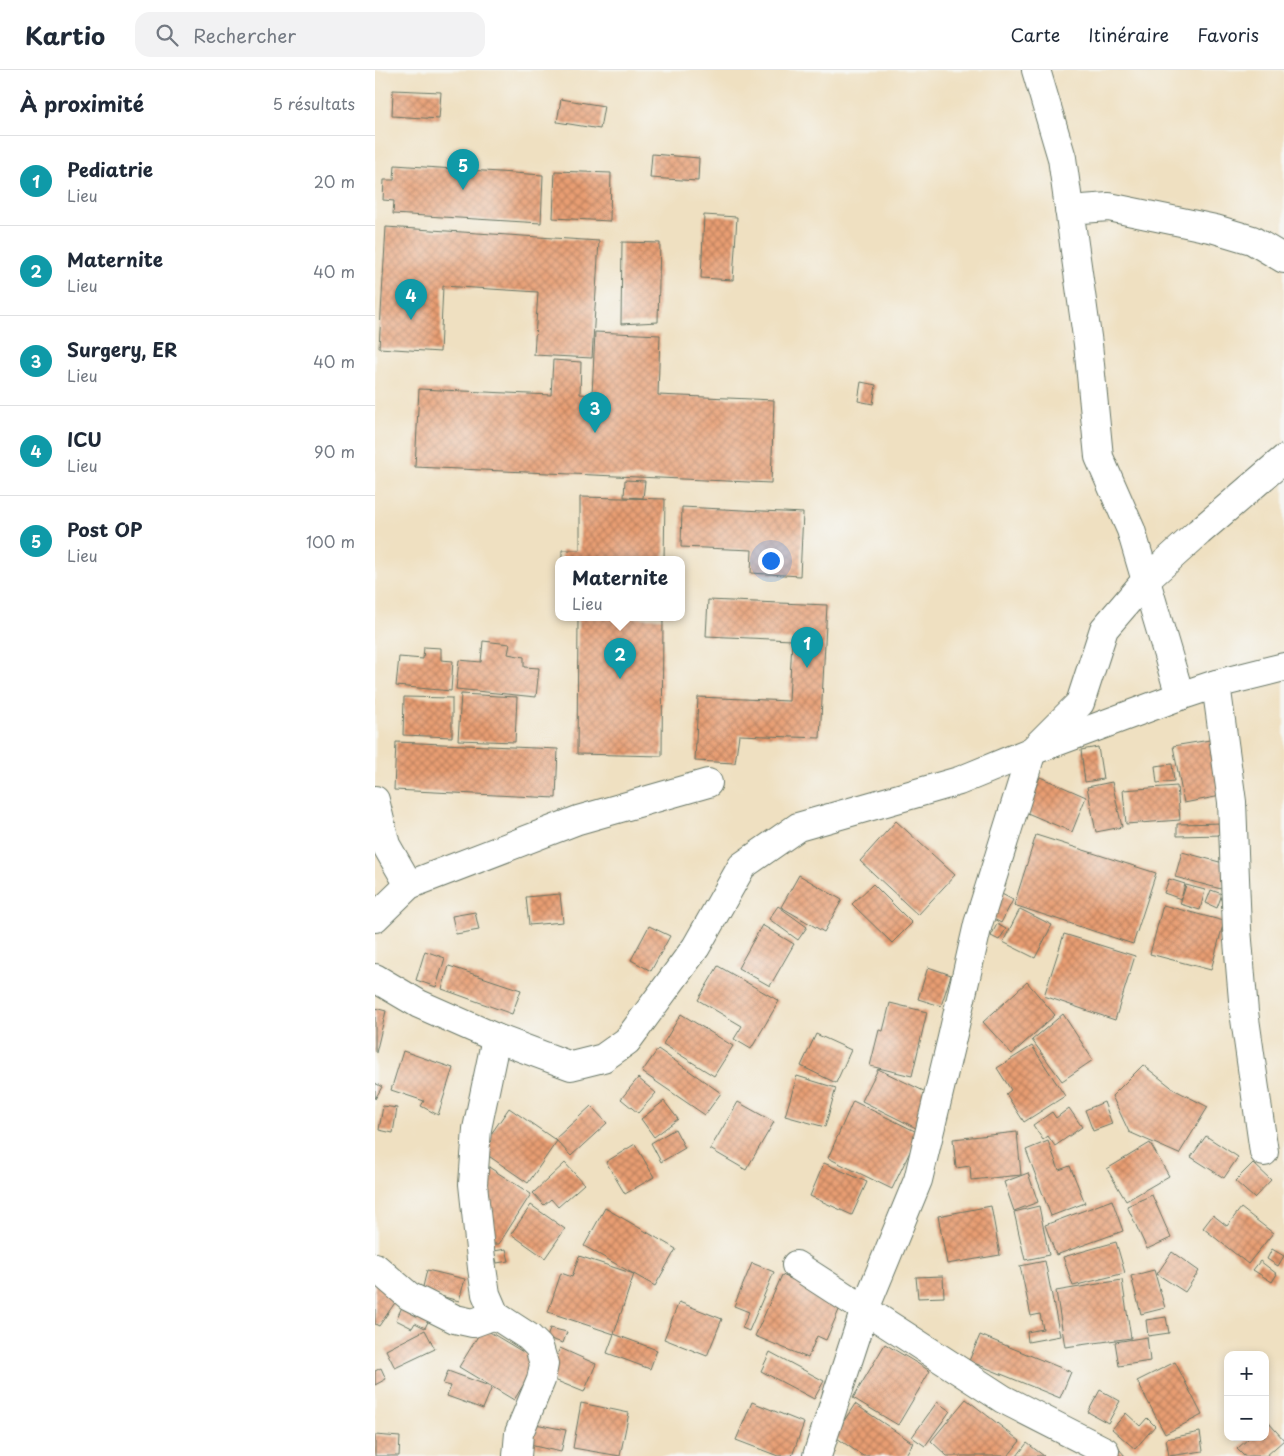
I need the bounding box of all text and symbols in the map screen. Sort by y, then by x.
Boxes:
search box [135,12,485,57]
text: Kartio [25,17,105,53]
icon: search [153,21,181,49]
text: Rechercher [193,21,296,49]
text: Carte [1010,21,1060,48]
text: Itinéraire [1088,21,1169,48]
text: Favoris [1197,21,1259,48]
text: À proximité [20,87,144,119]
text: 5 résultats [272,91,355,115]
pin: 5 [447,149,479,190]
text: Pediatrie [67,155,153,183]
text: 1 [32,169,40,193]
text: 20 m [314,169,355,193]
text: Lieu [67,183,98,207]
text: Maternite [67,245,163,273]
text: 2 [30,259,42,283]
text: 40 m [313,259,355,283]
text: Lieu [67,273,98,297]
pin: 4 [395,279,427,320]
text: Surgery, ER [67,335,177,363]
text: 3 [31,349,41,373]
text: 40 m [313,349,355,373]
text: Lieu [67,363,98,387]
pin: 3 [579,392,611,433]
text: ICU [67,425,102,453]
text: 4 [31,439,41,463]
text: 90 m [314,439,355,463]
text: Lieu [67,453,98,477]
text: Post OP [67,515,142,543]
text: 5 [31,529,41,553]
text: 100 m [306,529,355,553]
text: Lieu [67,543,98,567]
your location [758,548,784,574]
popup [555,556,685,621]
text: Maternite [572,563,668,591]
text: Lieu [572,591,603,615]
pin: 1 [791,627,823,668]
pin: 2 [604,638,636,679]
map controls [1224,1351,1269,1441]
button: + [1224,1351,1269,1396]
button: − [1224,1396,1269,1441]

